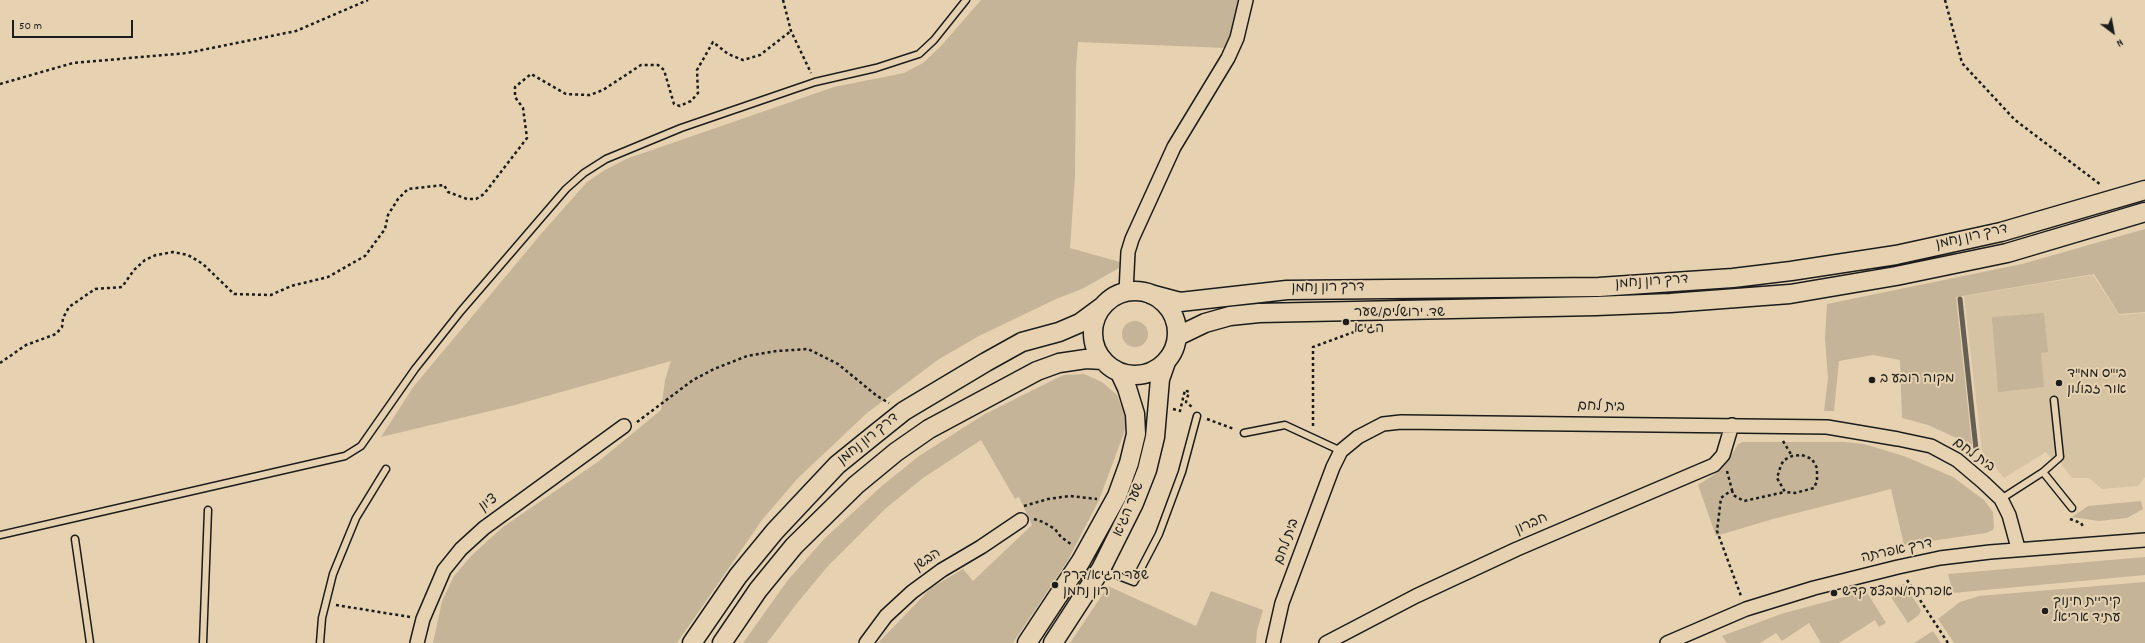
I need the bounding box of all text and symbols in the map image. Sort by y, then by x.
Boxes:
scale bar [14,12,135,38]
north arrow [2093,12,2133,52]
text: 50 m [19,18,42,35]
text: N [2113,34,2126,50]
street label: דרך רון נחמן [1934,222,2010,254]
street label: דרך רון נחמן [1615,272,1689,294]
street label: דרך רון נחמן [1291,280,1365,298]
place label: שד. ירושלים/שער הגיא [1354,306,1445,338]
marker: שד. ירושלים/שער הגיא [1341,317,1351,327]
place label: בי"ס ממ"ד אור זבולון [2067,367,2127,400]
place label: מקוה רובע ב [1880,372,1954,388]
marker: מקוה רובע ב [1867,375,1877,385]
marker: בי"ס ממ"ד אור זבולון [2054,378,2064,388]
street label: בית לחם [1577,399,1625,417]
street label: דרך רון נחמן [835,410,903,470]
street label: בית לחם [1949,435,1997,477]
street label: שער הגיא [1111,480,1149,540]
street label: ציון [476,492,502,516]
street label: חברון [1513,510,1551,540]
street label: בית לחם [1272,517,1304,567]
street label: דרך אפרתה [1860,536,1934,568]
street label: הבשן [911,546,945,576]
place label: שער הגיא/דרך רון נחמן [1063,569,1149,602]
marker: שער הגיא/דרך רון נחמן [1050,580,1060,590]
place label: אפרתה/מבצע קדש [1842,585,1952,601]
marker: אפרתה/מבצע קדש [1829,588,1839,598]
place label: קיריית חינוך עתיד אריאל [2053,595,2121,628]
marker: קיריית חינוך עתיד אריאל [2040,606,2050,616]

